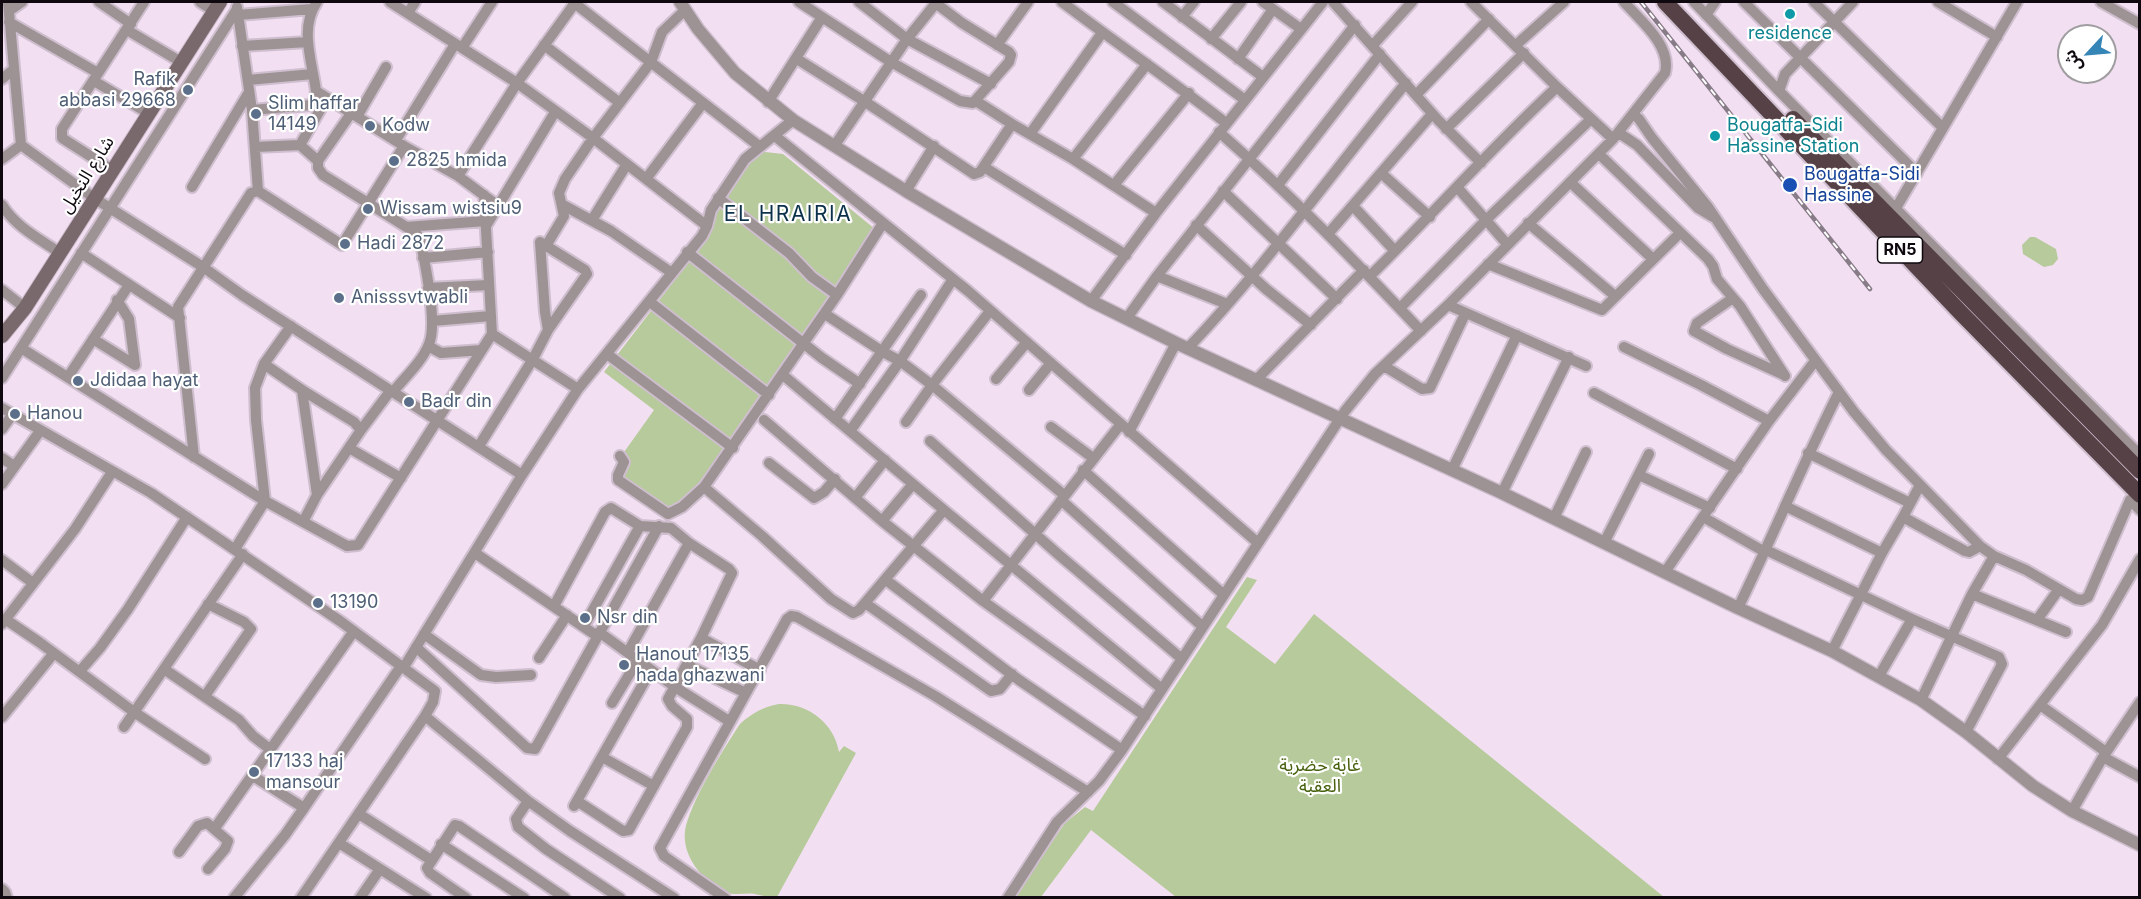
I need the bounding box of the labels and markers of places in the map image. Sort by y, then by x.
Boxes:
marker: residence [1783,7,1797,21]
place label: residence [1748,23,1832,45]
place label: Rafik abbasi 29668 [59,69,176,112]
marker: Rafik abbasi 29668 [181,83,195,97]
place label: Slim haffar 14149 [268,93,359,136]
marker: Slim haffar 14149 [249,107,263,121]
place label: Kodw [382,115,430,137]
place label: Bougatfa-Sidi Hassine Station [1727,115,1859,158]
marker: Kodw [363,119,377,133]
marker: Bougatfa-Sidi Hassine Station [1708,129,1722,143]
place label: 2825 hmida [406,150,507,172]
marker: 2825 hmida [387,154,401,168]
place label: Bougatfa-Sidi Hassine [1804,164,1920,207]
marker: Bougatfa-Sidi Hassine [1781,176,1799,194]
place label: Wissam wistsiu9 [380,198,522,220]
marker: Wissam wistsiu9 [361,202,375,216]
place label: Hadi 2872 [357,233,444,255]
marker: Hadi 2872 [338,237,352,251]
place label: Anisssvtwabli [351,287,468,309]
marker: Anisssvtwabli [332,291,346,305]
place label: Jdidaa hayat [90,370,198,392]
marker: Jdidaa hayat [71,374,85,388]
place label: Badr din [421,391,492,413]
marker: Badr din [402,395,416,409]
place label: Hanou [27,403,83,425]
marker: Hanou [8,407,22,421]
place label: 13190 [330,592,378,614]
marker: 13190 [311,596,325,610]
place label: Nsr din [597,607,658,629]
marker: Nsr din [578,611,592,625]
place label: Hanout 17135 hada ghazwani [636,644,765,686]
marker: Hanout 17135 hada ghazwani [617,658,631,672]
place label: 17133 haj mansour [266,751,343,794]
marker: 17133 haj mansour [247,765,261,779]

